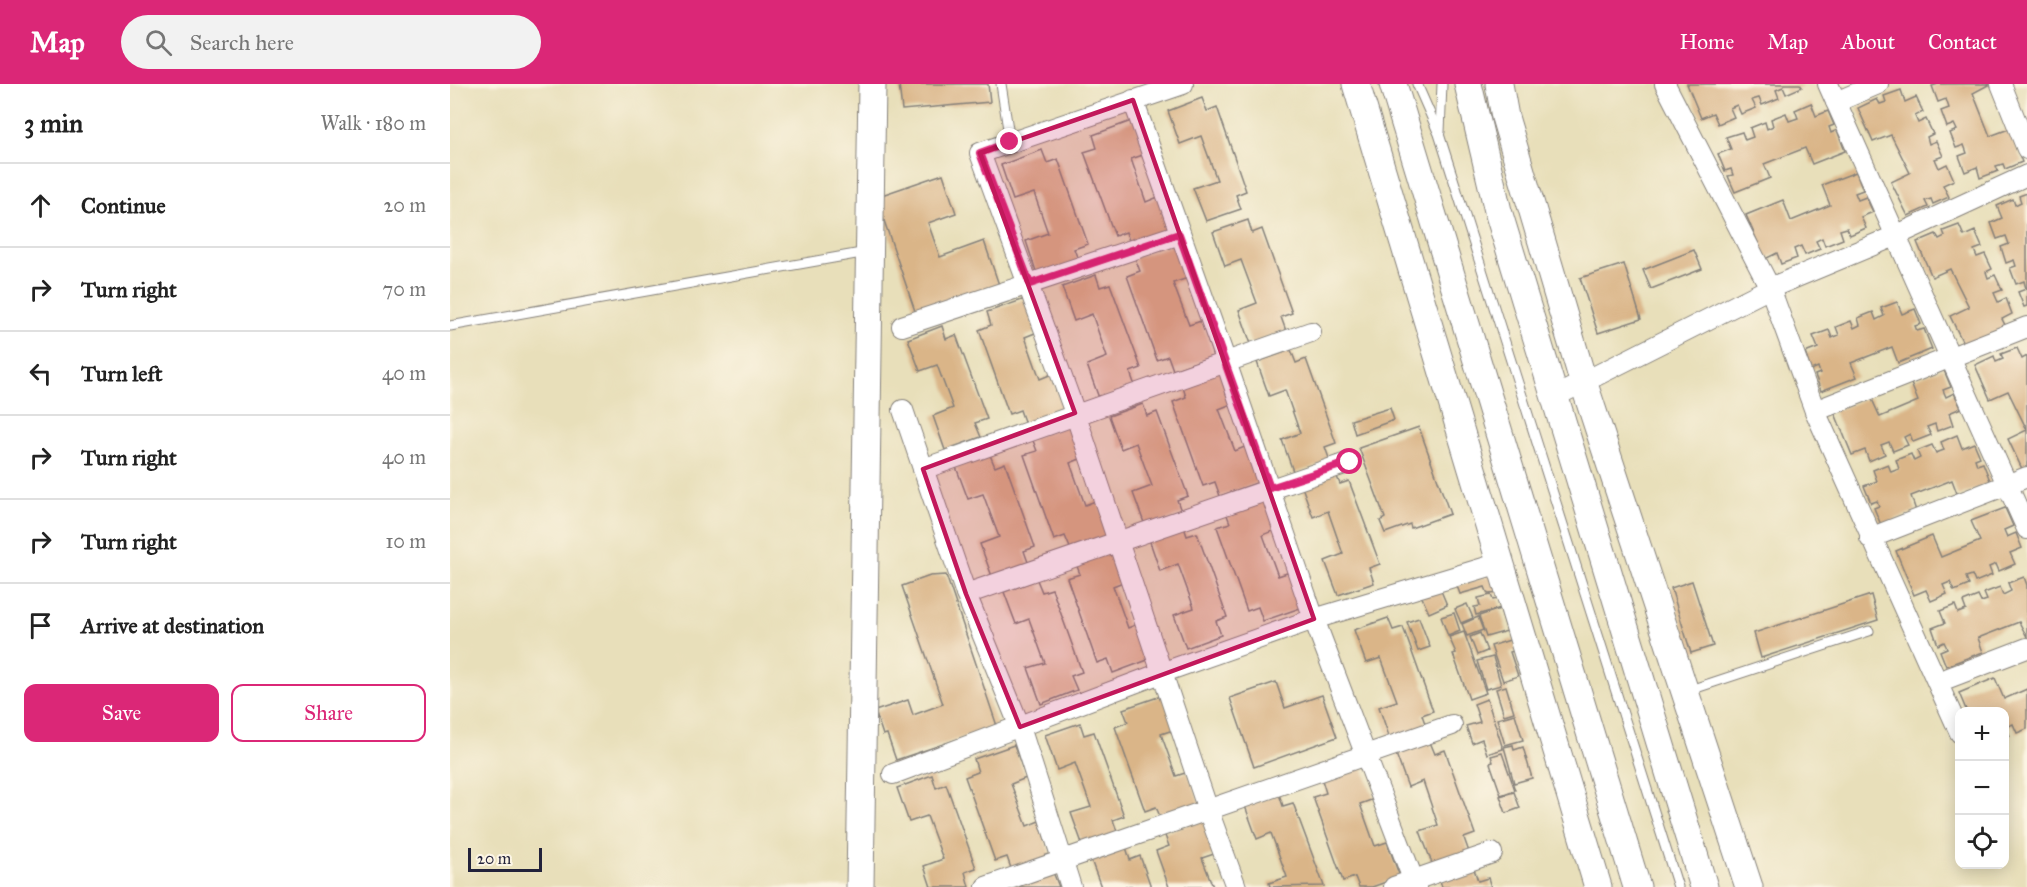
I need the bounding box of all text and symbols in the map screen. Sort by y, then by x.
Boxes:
search box [121,15,541,69]
text: Map [30,25,85,60]
icon: search [142,26,175,59]
text: Search here [190,29,294,56]
text: Home [1679,29,1734,55]
text: Map [1767,29,1808,55]
text: About [1841,29,1895,55]
text: Contact [1928,29,1997,55]
text: 3 min [24,107,83,139]
text: Walk · 180 m [321,111,426,135]
route end [996,128,1022,154]
icon: ahead [24,189,57,222]
text: Continue [81,192,166,219]
text: 20 m [383,193,426,217]
icon: right [24,273,57,306]
text: Turn right [81,276,177,303]
text: 70 m [383,277,426,301]
icon: left [24,357,57,390]
text: Turn left [81,360,163,387]
text: 40 m [382,361,426,385]
icon: right [24,441,57,474]
text: Turn right [81,444,177,471]
text: 40 m [382,445,426,469]
route start [1336,448,1362,474]
icon: right [24,525,57,558]
text: Turn right [81,528,177,555]
text: 10 m [385,529,426,553]
icon: arrive [24,609,57,642]
text: Arrive at destination [81,612,264,639]
button: Save [24,684,219,742]
button: Share [231,684,426,742]
map controls [1955,707,2009,869]
button: + [1955,707,2009,761]
button: − [1955,761,2009,815]
button: locate [1955,815,2009,869]
scale bar [468,845,542,872]
text: 20 m [477,849,511,868]

